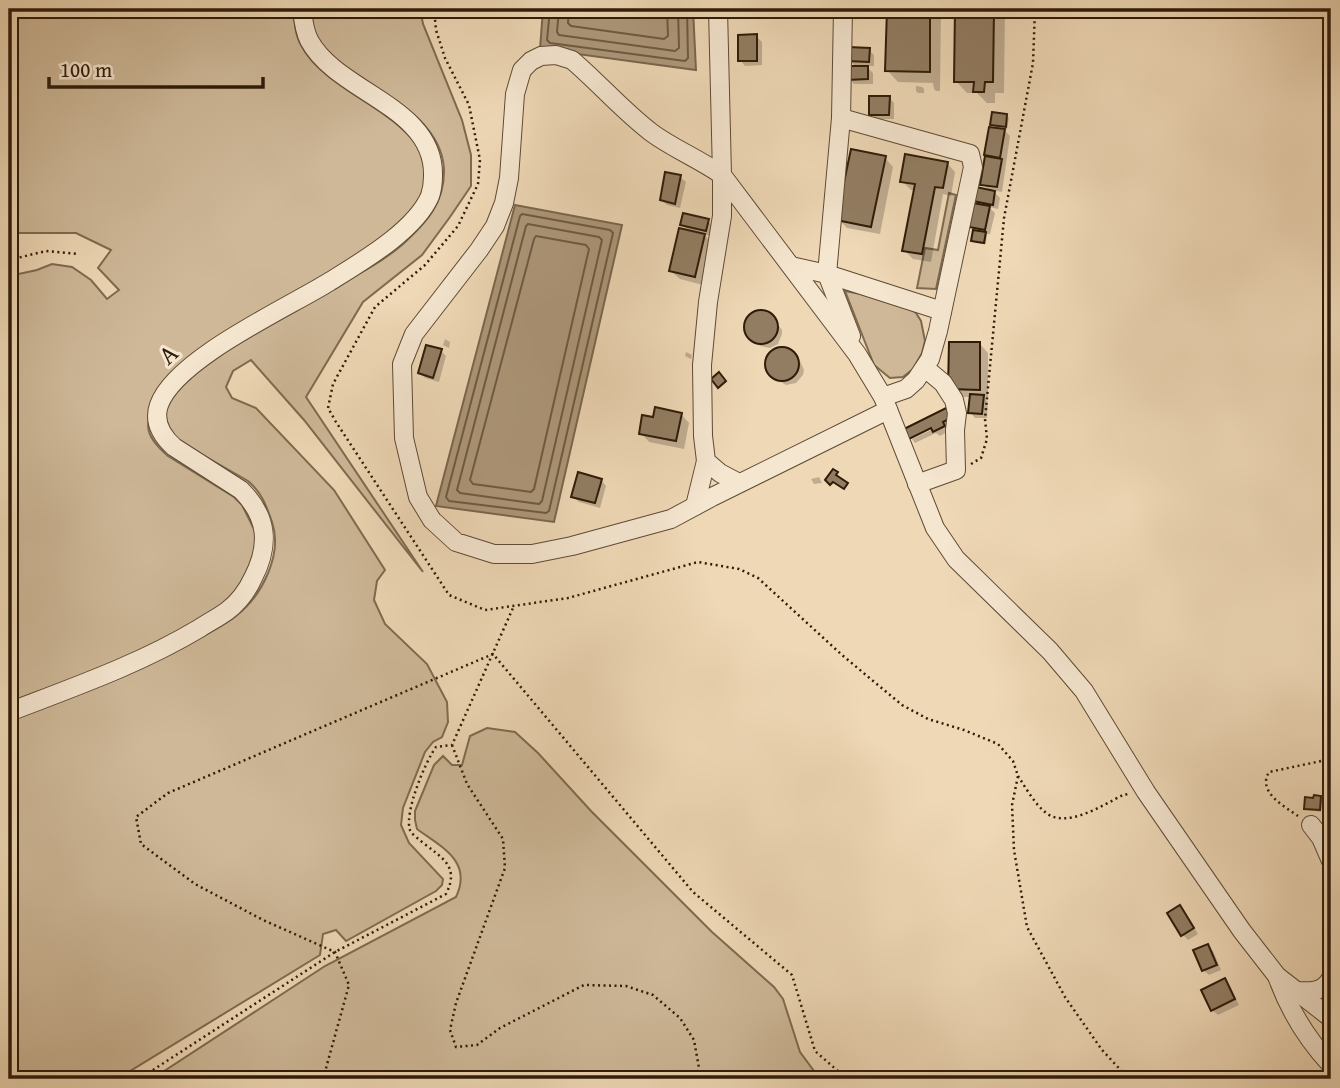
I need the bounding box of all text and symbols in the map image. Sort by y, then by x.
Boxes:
scale bar [49,46,262,90]
text: 100 m [60,54,112,85]
street label: A [149,334,187,373]

